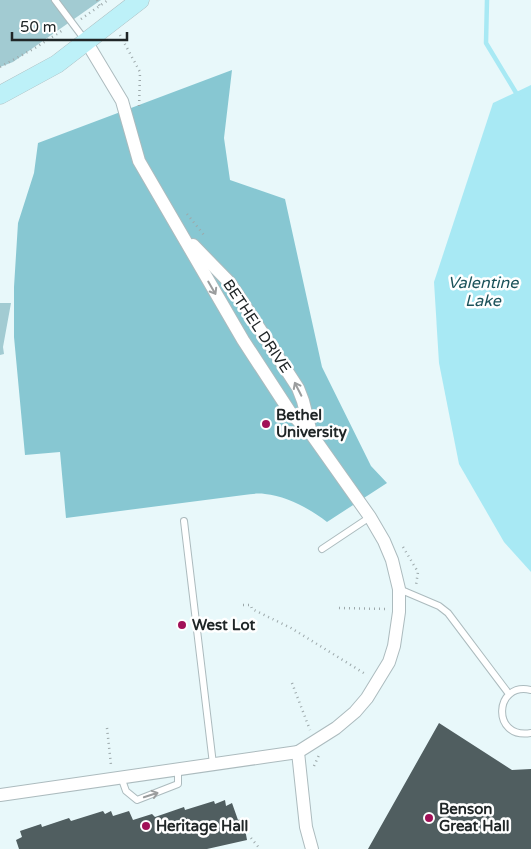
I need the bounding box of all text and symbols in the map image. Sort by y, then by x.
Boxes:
scale bar [12,10,128,42]
text: 50 m [20,18,57,36]
water label: Valentine Lake [448,273,519,311]
street label: BETHEL DRIVE [219,276,295,376]
one-way arrow [208,281,218,295]
one-way arrow [292,382,302,397]
place label: Bethel University [276,406,347,442]
marker: Bethel University [260,418,272,430]
place label: West Lot [192,616,255,634]
marker: West Lot [176,619,188,631]
one-way arrow [143,790,158,799]
place label: Benson Great Hall [439,800,509,835]
marker: Benson Great Hall [423,812,435,824]
place label: Heritage Hall [156,817,248,836]
marker: Heritage Hall [140,820,152,832]

